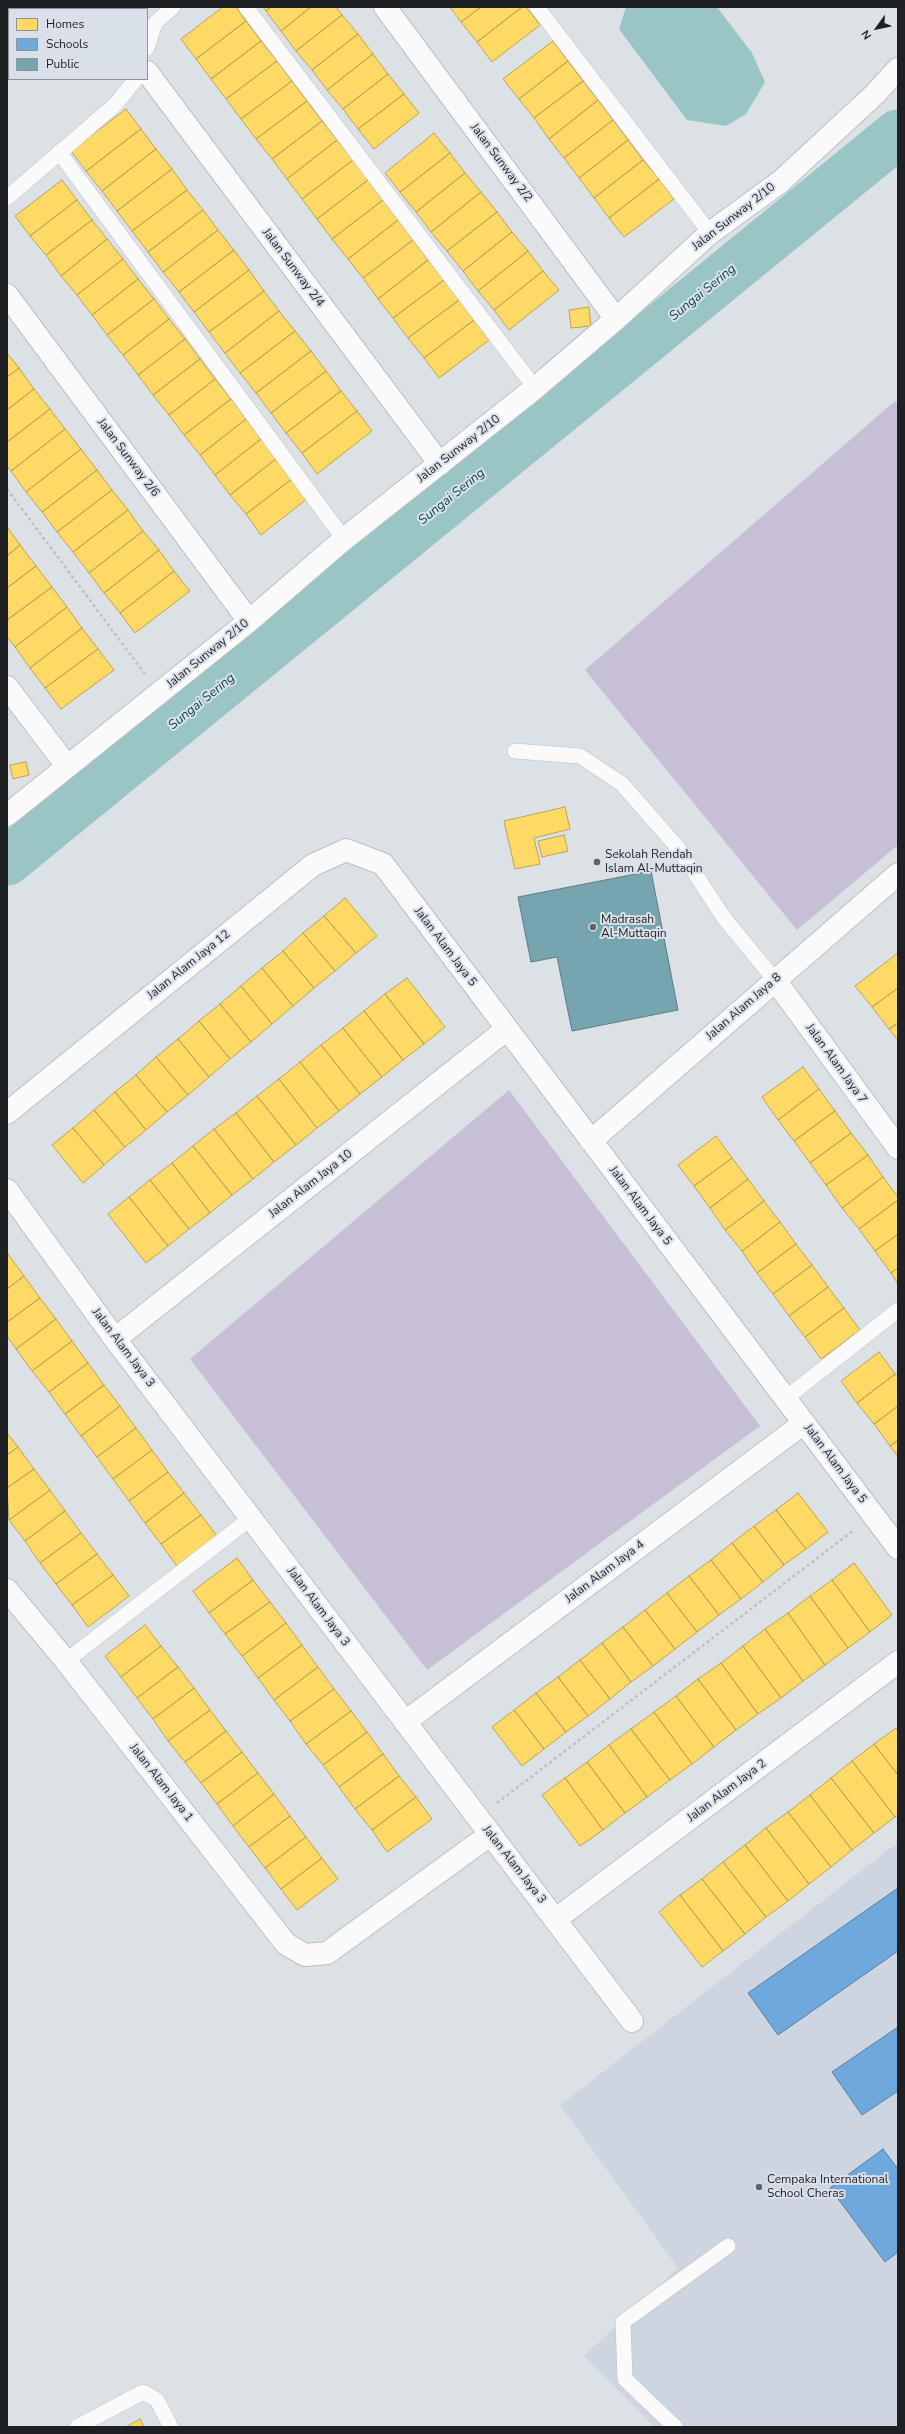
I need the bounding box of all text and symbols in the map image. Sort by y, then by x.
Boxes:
legend [8,8,148,80]
north arrow [857,8,897,48]
text: Homes [46,16,84,32]
text: N [858,27,875,42]
text: Schools [46,36,88,52]
text: Public [46,56,79,72]
street label: Jalan Sunway 2/2 [467,121,535,205]
street label: Jalan Sunway 2/10 [690,180,778,254]
street label: Jalan Sunway 2/4 [259,226,327,310]
water label: Sungai Sering [667,261,739,325]
street label: Jalan Sunway 2/10 [415,412,503,486]
street label: Jalan Sunway 2/6 [94,416,162,500]
water label: Sungai Sering [416,465,488,529]
street label: Jalan Sunway 2/10 [164,616,252,692]
water label: Sungai Sering [166,670,238,734]
place label: Sekolah Rendah Islam Al-Muttaqin [605,848,703,876]
marker: Sekolah Rendah Islam Al-Muttaqin [592,857,602,867]
street label: Jalan Alam Jaya 5 [411,905,479,989]
place label: Madrasah Al-Muttaqin [601,913,666,941]
marker: Madrasah Al-Muttaqin [588,922,598,932]
street label: Jalan Alam Jaya 12 [145,927,233,1003]
street label: Jalan Alam Jaya 8 [703,970,785,1044]
street label: Jalan Alam Jaya 7 [802,1021,870,1107]
street label: Jalan Alam Jaya 10 [266,1147,356,1221]
street label: Jalan Alam Jaya 5 [606,1164,674,1248]
street label: Jalan Alam Jaya 3 [89,1306,157,1390]
street label: Jalan Alam Jaya 5 [801,1422,869,1506]
street label: Jalan Alam Jaya 4 [563,1538,647,1606]
street label: Jalan Alam Jaya 3 [284,1565,352,1649]
street label: Jalan Alam Jaya 1 [126,1741,196,1825]
street label: Jalan Alam Jaya 2 [685,1757,769,1825]
street label: Jalan Alam Jaya 3 [479,1823,549,1907]
place label: Cempaka International School Cheras [767,2173,888,2201]
marker: Cempaka International School Cheras [754,2182,764,2192]

